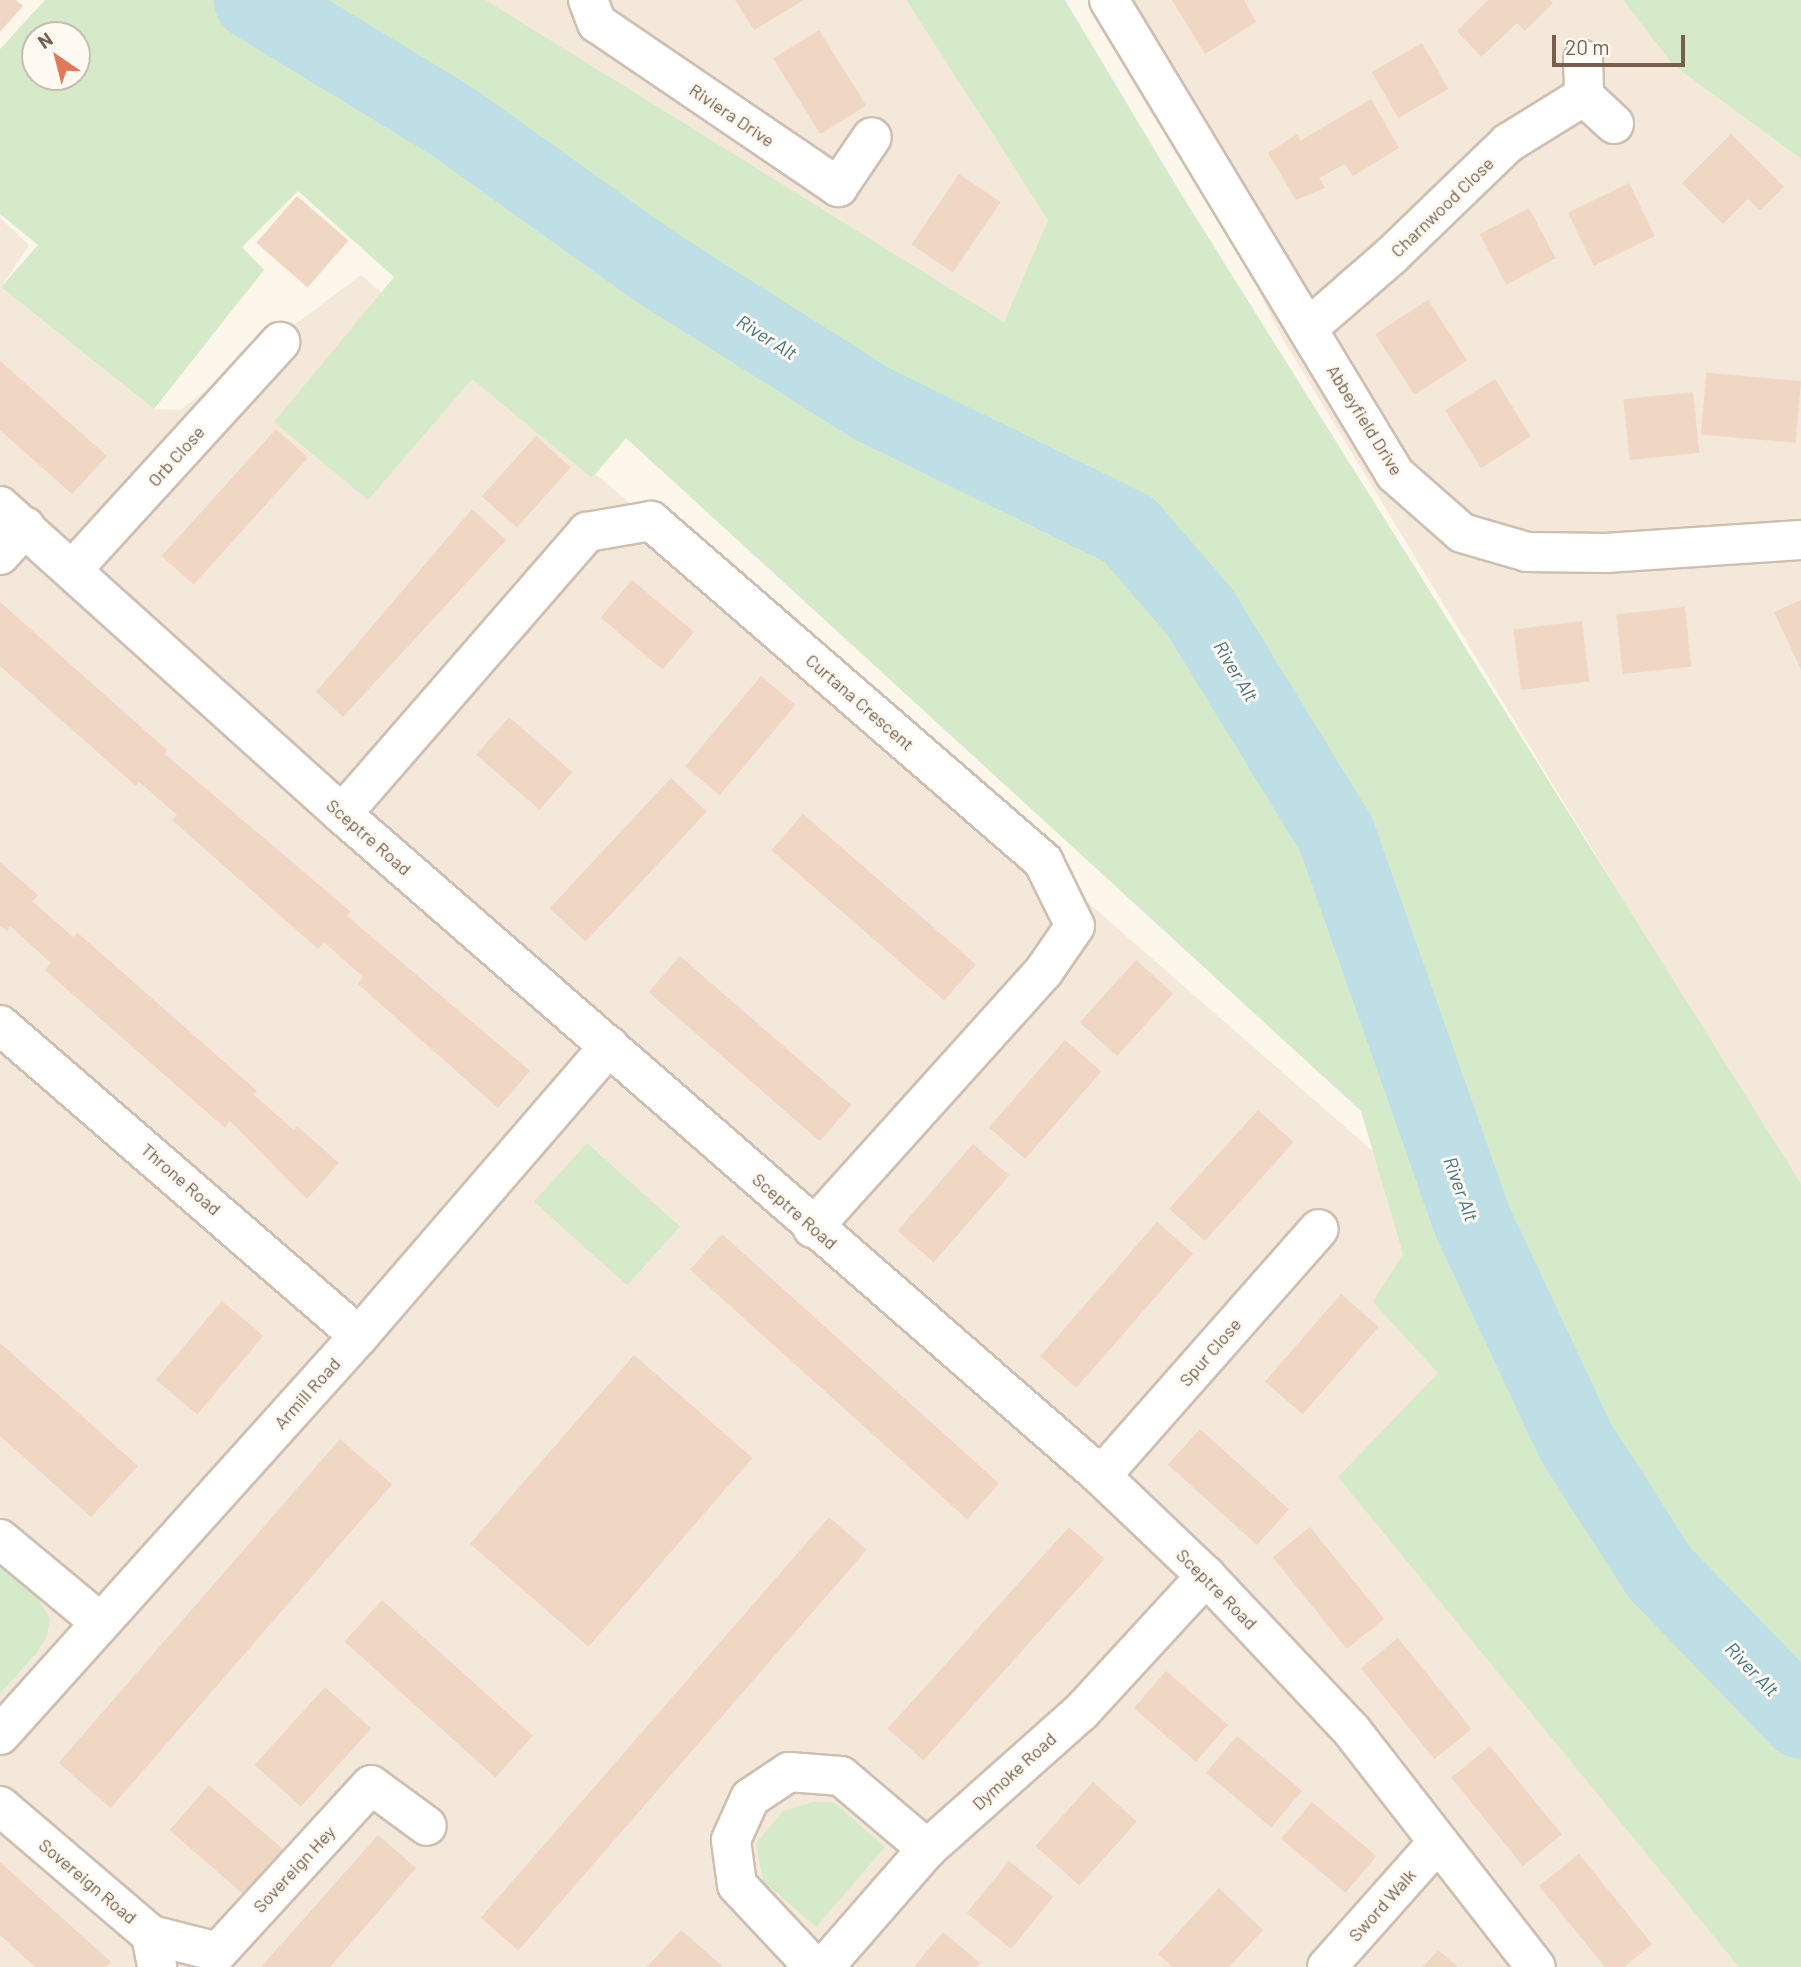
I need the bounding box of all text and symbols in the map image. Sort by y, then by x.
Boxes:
north arrow [21,21,91,91]
scale bar [1556,21,1689,65]
text: N [33,27,57,53]
text: 20 m [1565,34,1610,59]
street label: Riviera Drive [685,79,779,151]
street label: Charnwood Close [1386,152,1498,262]
water label: River Alt [733,310,801,364]
street label: Abbeyfield Drive [1322,361,1408,479]
street label: Orb Close [143,421,209,491]
water label: River Alt [1209,637,1263,705]
street label: Curtana Crescent [801,649,919,755]
street label: Sceptre Road [322,794,416,880]
street label: Throne Road [137,1138,225,1220]
water label: River Alt [1439,1154,1483,1224]
street label: Sceptre Road [748,1168,842,1254]
street label: Spur Close [1174,1313,1246,1391]
street label: Armill Road [269,1353,345,1433]
street label: Sceptre Road [1172,1544,1262,1634]
water label: River Alt [1721,1637,1783,1701]
street label: Dymoke Road [968,1728,1060,1814]
street label: Sovereign Hey [248,1821,340,1917]
street label: Sovereign Road [35,1834,141,1928]
street label: Sword Walk [1344,1864,1420,1946]

